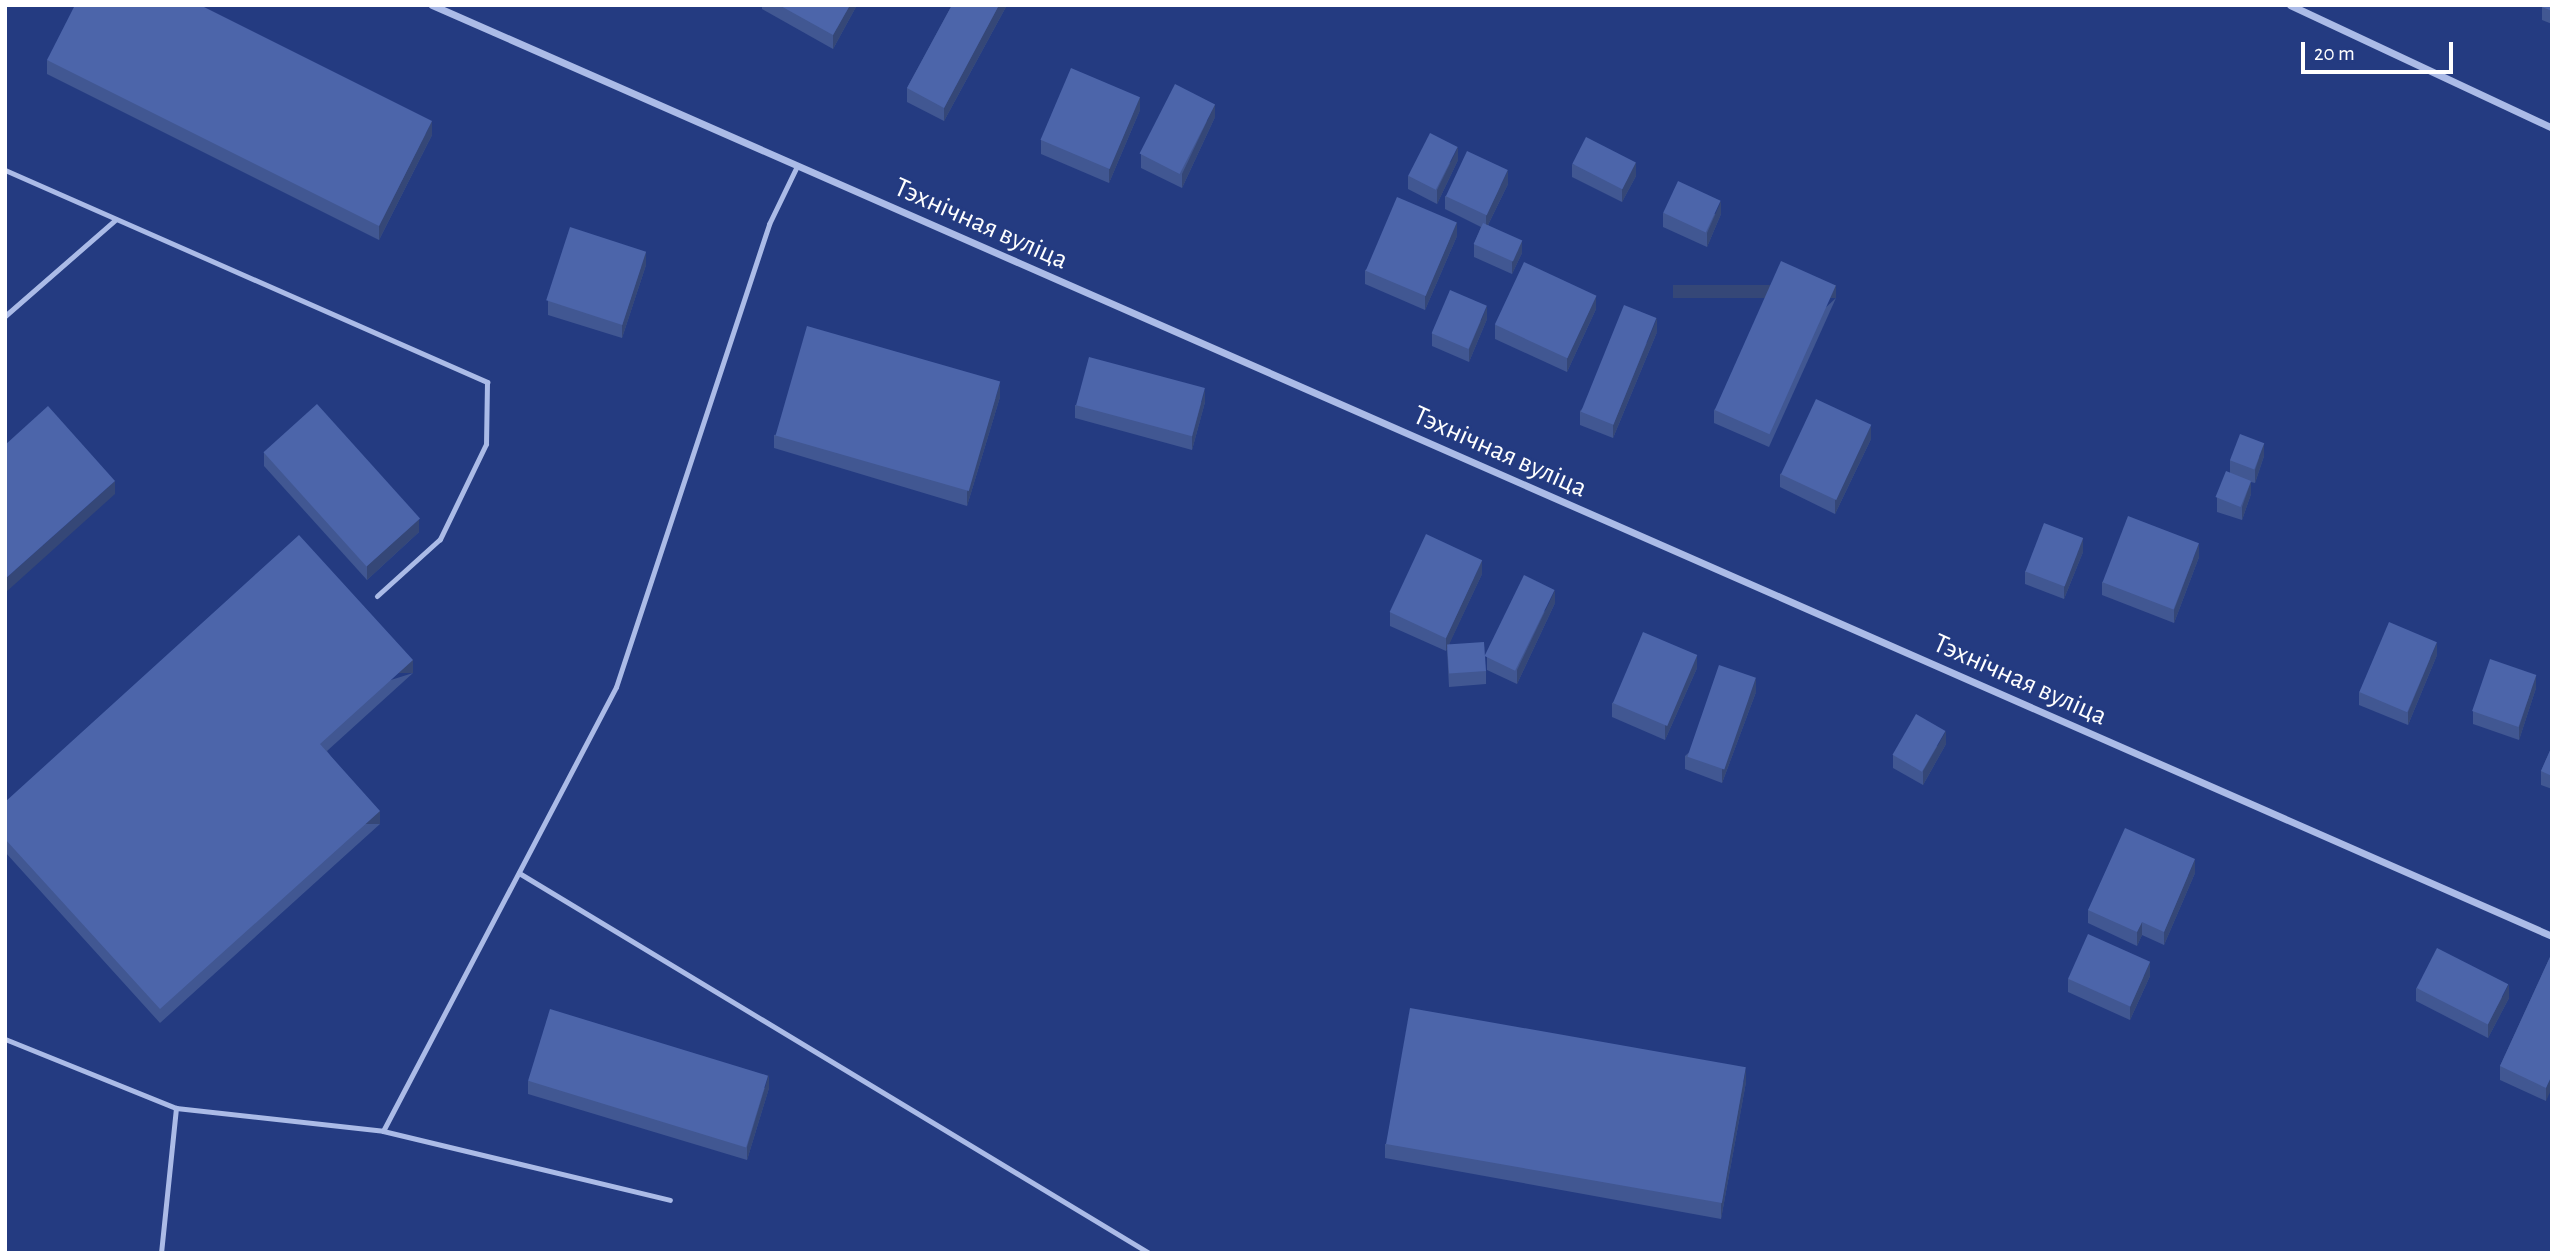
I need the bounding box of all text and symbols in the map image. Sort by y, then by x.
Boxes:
scale bar [2305,28,2457,72]
text: 20 m [2314,43,2355,64]
street label: Тэхнічная вуліца [889,171,1073,277]
street label: Тэхнічная вуліца [1408,399,1592,505]
street label: Тэхнічная вуліца [1928,627,2112,733]

